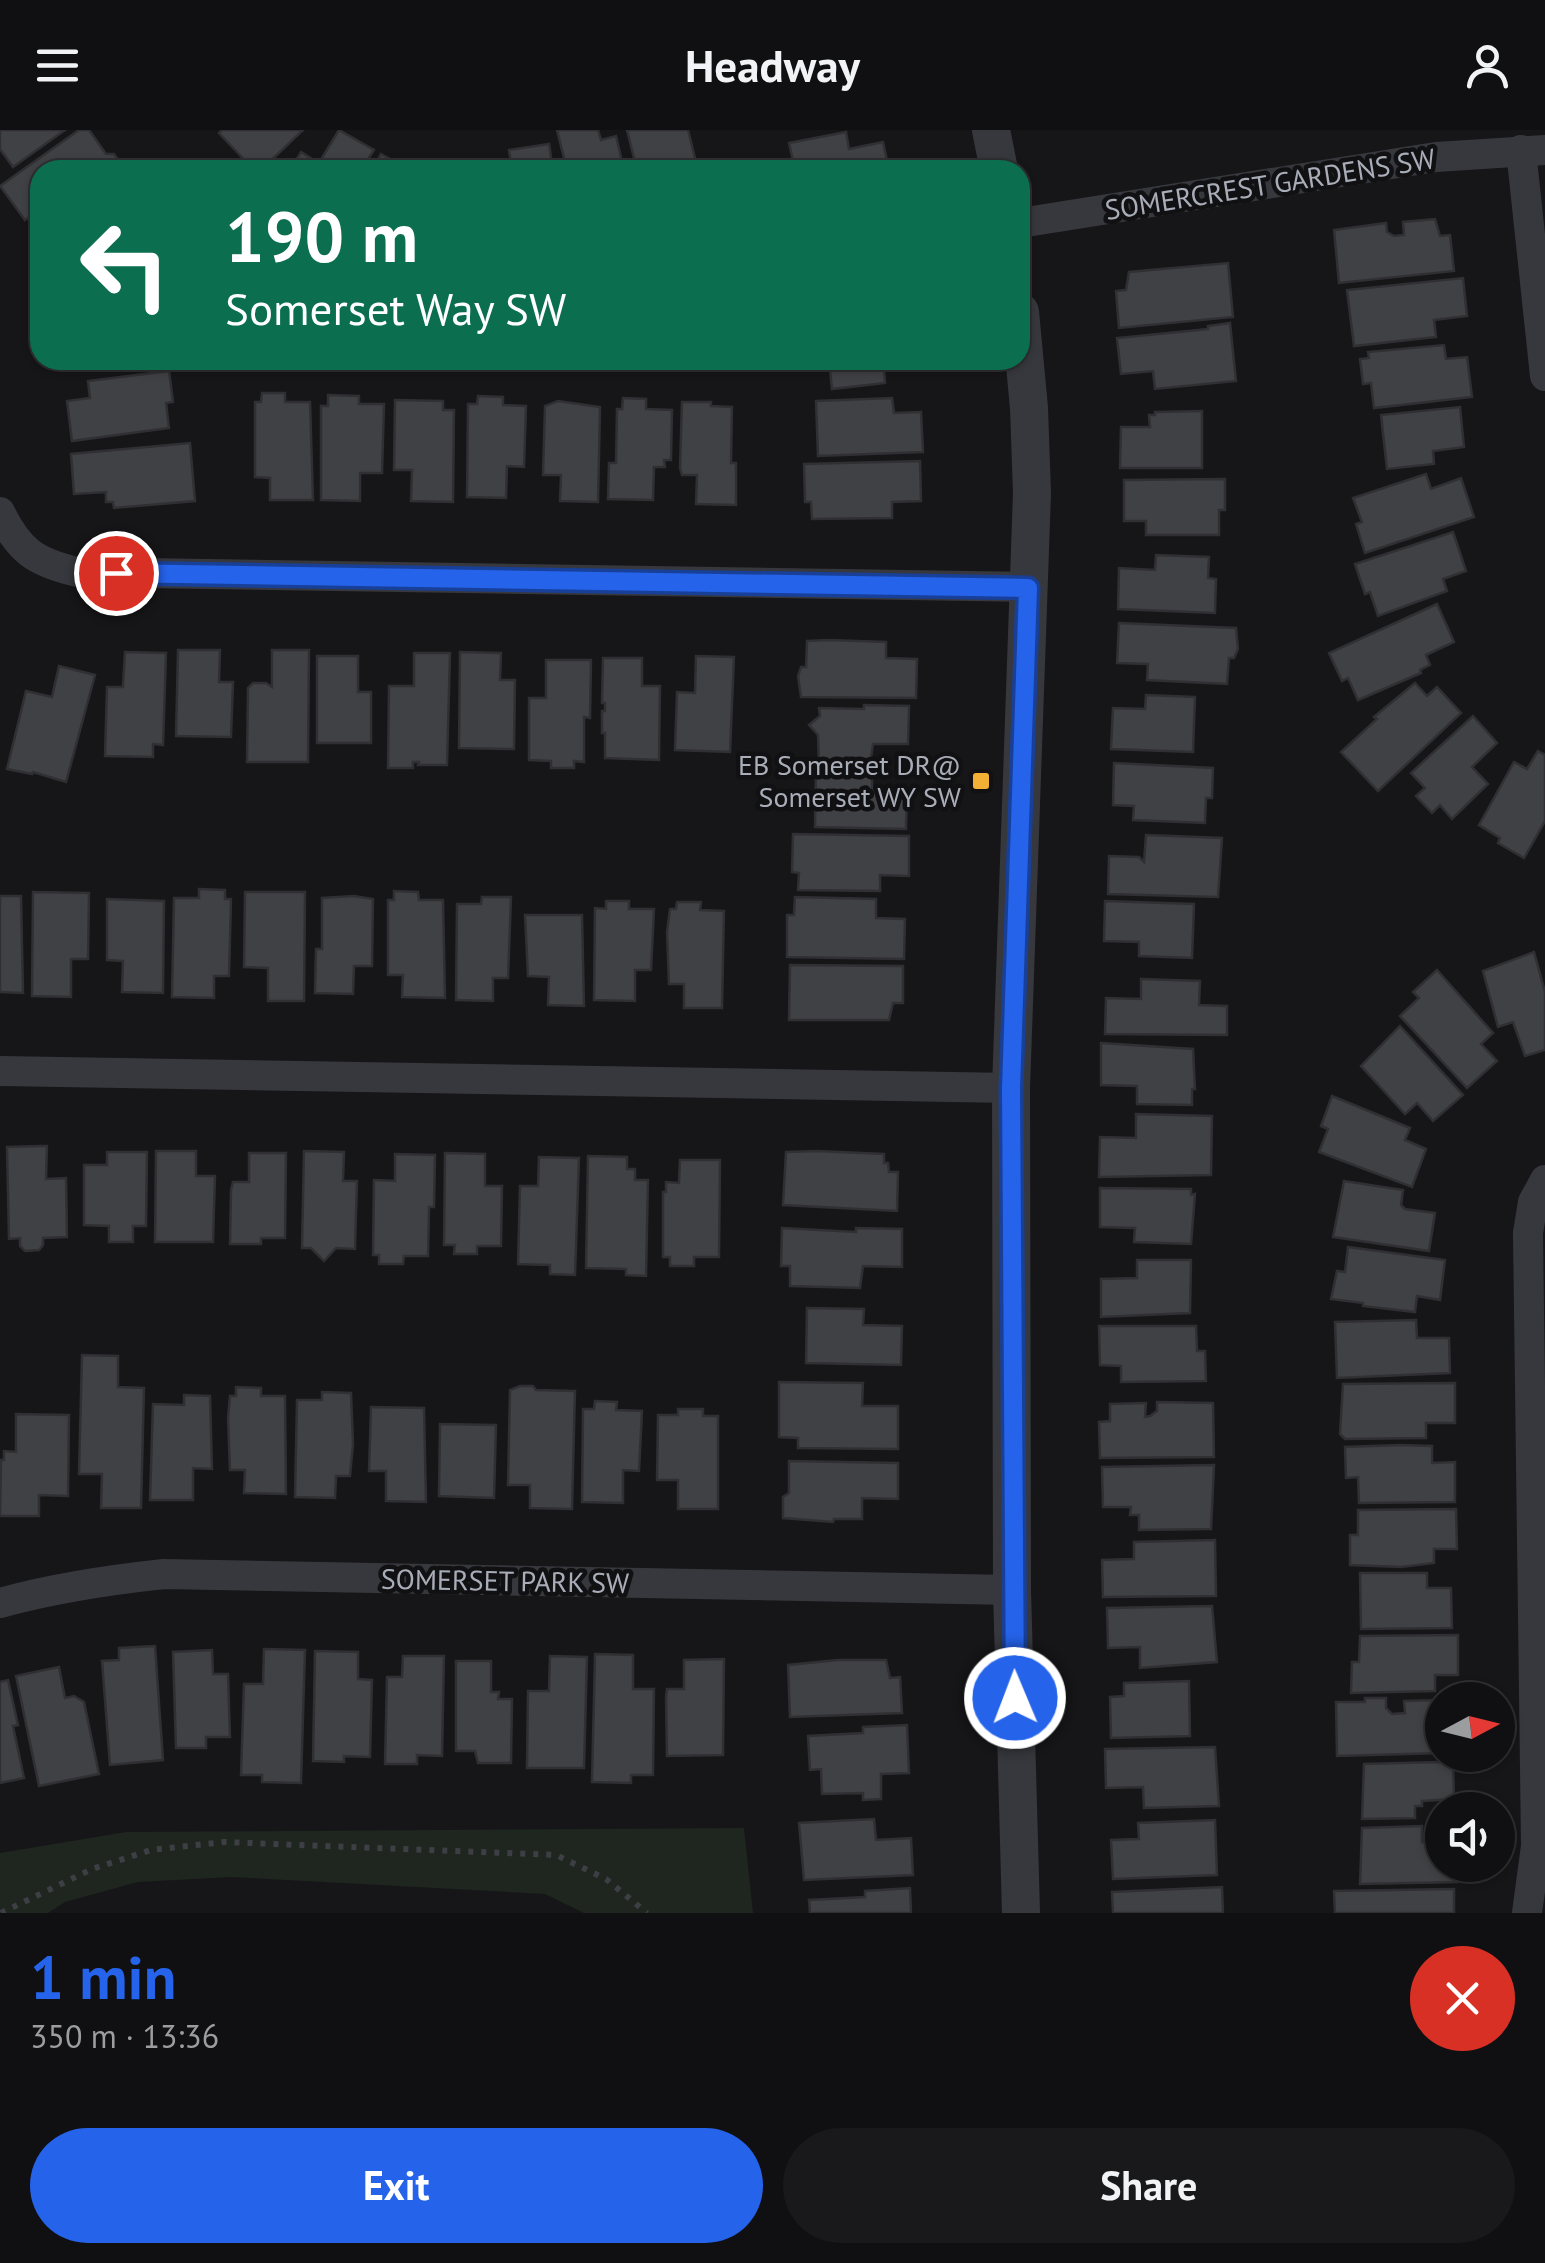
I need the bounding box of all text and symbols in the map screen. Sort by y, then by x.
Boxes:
text: Headway [685,36,860,94]
icon: menu [30,38,85,93]
icon: person [1460,38,1515,93]
street label: SOMERCREST GARDENS SW [1102,139,1438,228]
text: 190 m [225,191,418,281]
icon: left [60,200,190,330]
text: Somerset Way SW [225,279,566,337]
pin [74,531,159,616]
icon: arrive [89,546,144,601]
place label: EB Somerset DR@ Somerset WY SW [738,746,961,815]
marker: EB Somerset DR@ Somerset WY SW [970,770,992,792]
street label: SOMERSET PARK SW [381,1560,629,1601]
position arrow [963,1646,1067,1750]
north arrow [1425,1682,1515,1772]
map controls [1425,1682,1515,1882]
button: sound [1425,1792,1515,1882]
text: 1 min [30,1938,176,2016]
button: close [1410,1946,1515,2051]
text: 350 m · 13:36 [30,2015,219,2057]
button: Exit [30,2128,763,2243]
button: Share [783,2128,1515,2243]

